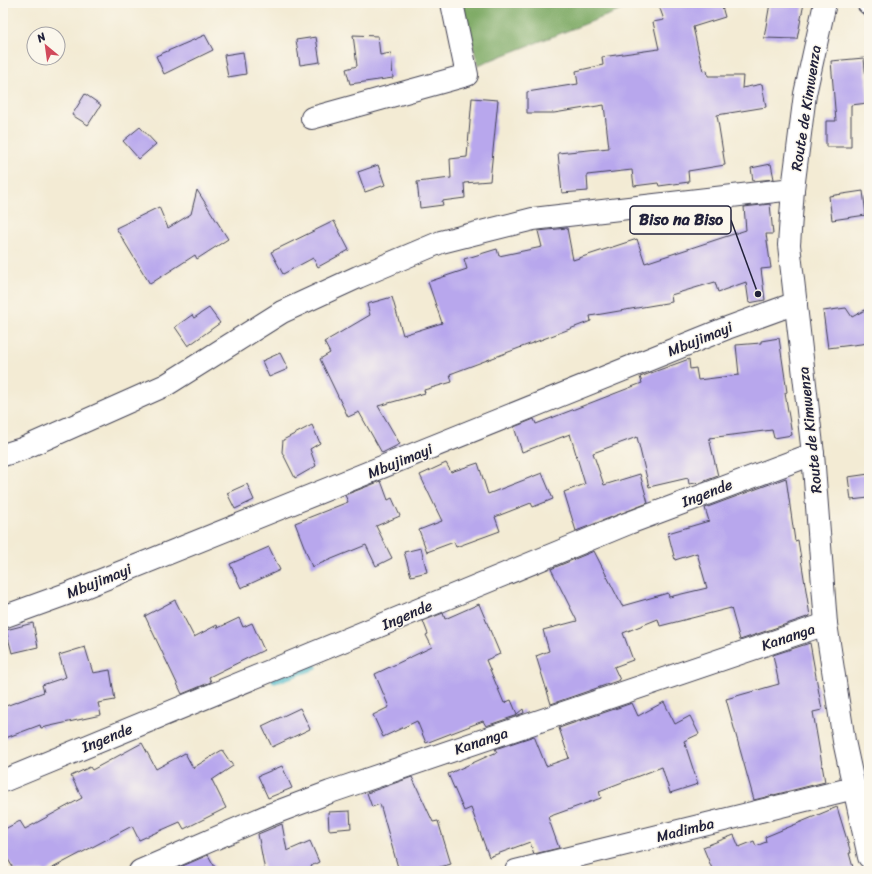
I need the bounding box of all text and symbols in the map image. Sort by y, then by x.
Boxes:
north arrow [26,26,66,66]
text: N [33,27,50,48]
street label: Route de Kimwenza [783,43,829,173]
text: Biso na Biso [639,205,724,234]
callout: Biso na Biso [630,206,731,234]
street label: Mbujimayi [663,314,737,364]
street label: Route de Kimwenza [790,365,830,495]
street label: Mbujimayi [363,436,437,486]
street label: Ingende [677,471,737,515]
street label: Mbujimayi [62,556,136,606]
street label: Ingende [377,593,437,638]
street label: Kananga [758,616,819,658]
street label: Ingende [77,716,137,760]
street label: Kananga [451,720,512,762]
street label: Madimba [653,810,717,850]

